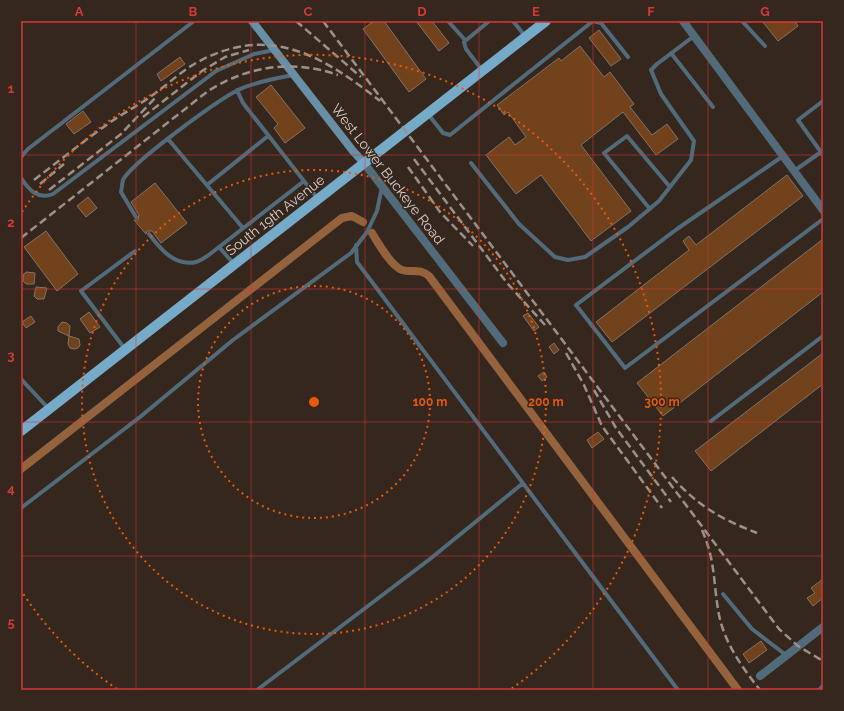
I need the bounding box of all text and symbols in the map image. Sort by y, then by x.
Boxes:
text: A [75,4,84,19]
text: B [189,4,198,19]
text: C [304,4,313,19]
text: D [417,4,427,19]
text: E [532,4,540,19]
text: F [647,4,655,19]
text: G [760,4,770,19]
text: 1 [8,81,15,96]
street label: West Lower Buckeye Road [328,101,448,247]
street label: South 19th Avenue [222,171,328,259]
text: 2 [7,215,15,230]
text: 3 [7,348,15,363]
centre of rings [307,395,321,409]
text: 100 m [413,395,447,409]
text: 200 m [528,395,564,409]
text: 300 m [644,395,680,409]
text: 4 [7,481,15,496]
text: 5 [7,615,15,630]

